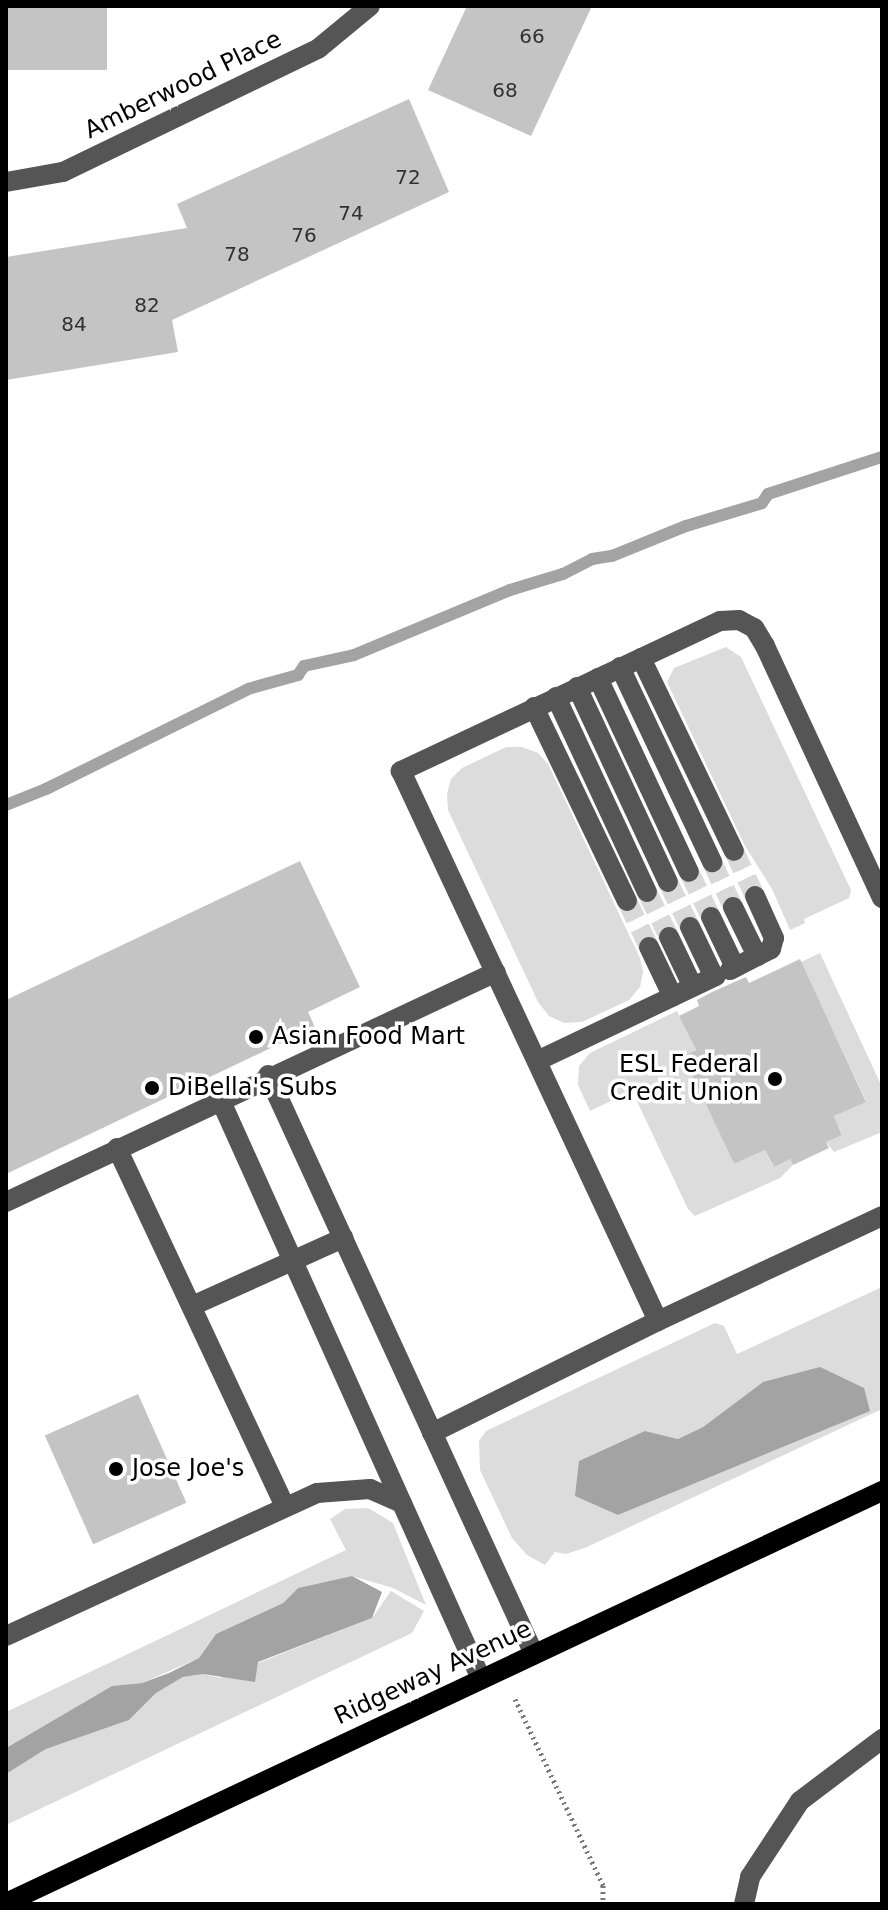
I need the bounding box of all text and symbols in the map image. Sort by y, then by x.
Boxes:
house number: 66 [519,24,545,48]
street label: Amberwood Place [80,25,286,145]
house number: 68 [492,78,518,102]
house number: 72 [395,165,421,189]
house number: 74 [338,201,364,225]
house number: 76 [291,223,317,247]
house number: 78 [224,242,250,266]
house number: 82 [134,293,160,317]
house number: 84 [61,312,87,336]
place label: Asian Food Mart [272,1023,465,1051]
marker: Asian Food Mart [247,1028,265,1046]
place label: ESL Federal Credit Union [610,1051,759,1107]
marker: ESL Federal Credit Union [766,1070,784,1088]
place label: DiBella's Subs [168,1074,337,1102]
marker: DiBella's Subs [143,1079,161,1097]
place label: Jose Joe's [132,1455,244,1483]
marker: Jose Joe's [107,1460,125,1478]
street label: Ridgeway Avenue [330,1615,536,1731]

